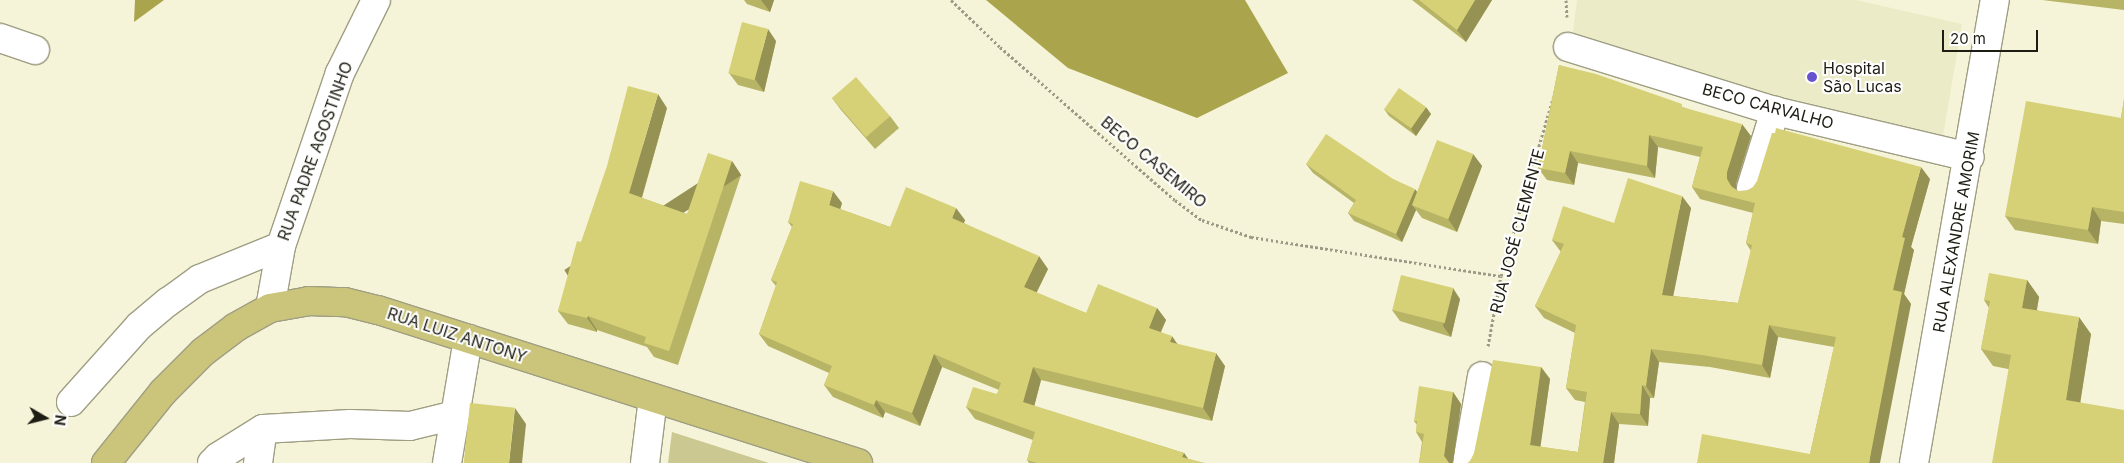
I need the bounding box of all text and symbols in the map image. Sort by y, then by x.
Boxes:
scale bar [1944,20,2040,52]
text: 20 m [1950,29,1986,48]
place label: Hospital São Lucas [1823,58,1902,96]
street label: RUA PADRE AGOSTINHO [274,59,356,243]
marker: Hospital São Lucas [1805,70,1819,84]
street label: BECO CARVALHO [1700,79,1836,133]
street label: BECO CASEMIRO [1097,112,1211,212]
street label: RUA ALEXANDRE AMORIM [1929,130,1983,334]
street label: RUA JOSÉ CLEMENTE [1486,147,1548,315]
street label: RUA LUIZ ANTONY [385,303,529,367]
north arrow [20,393,70,443]
text: N [51,414,70,427]

